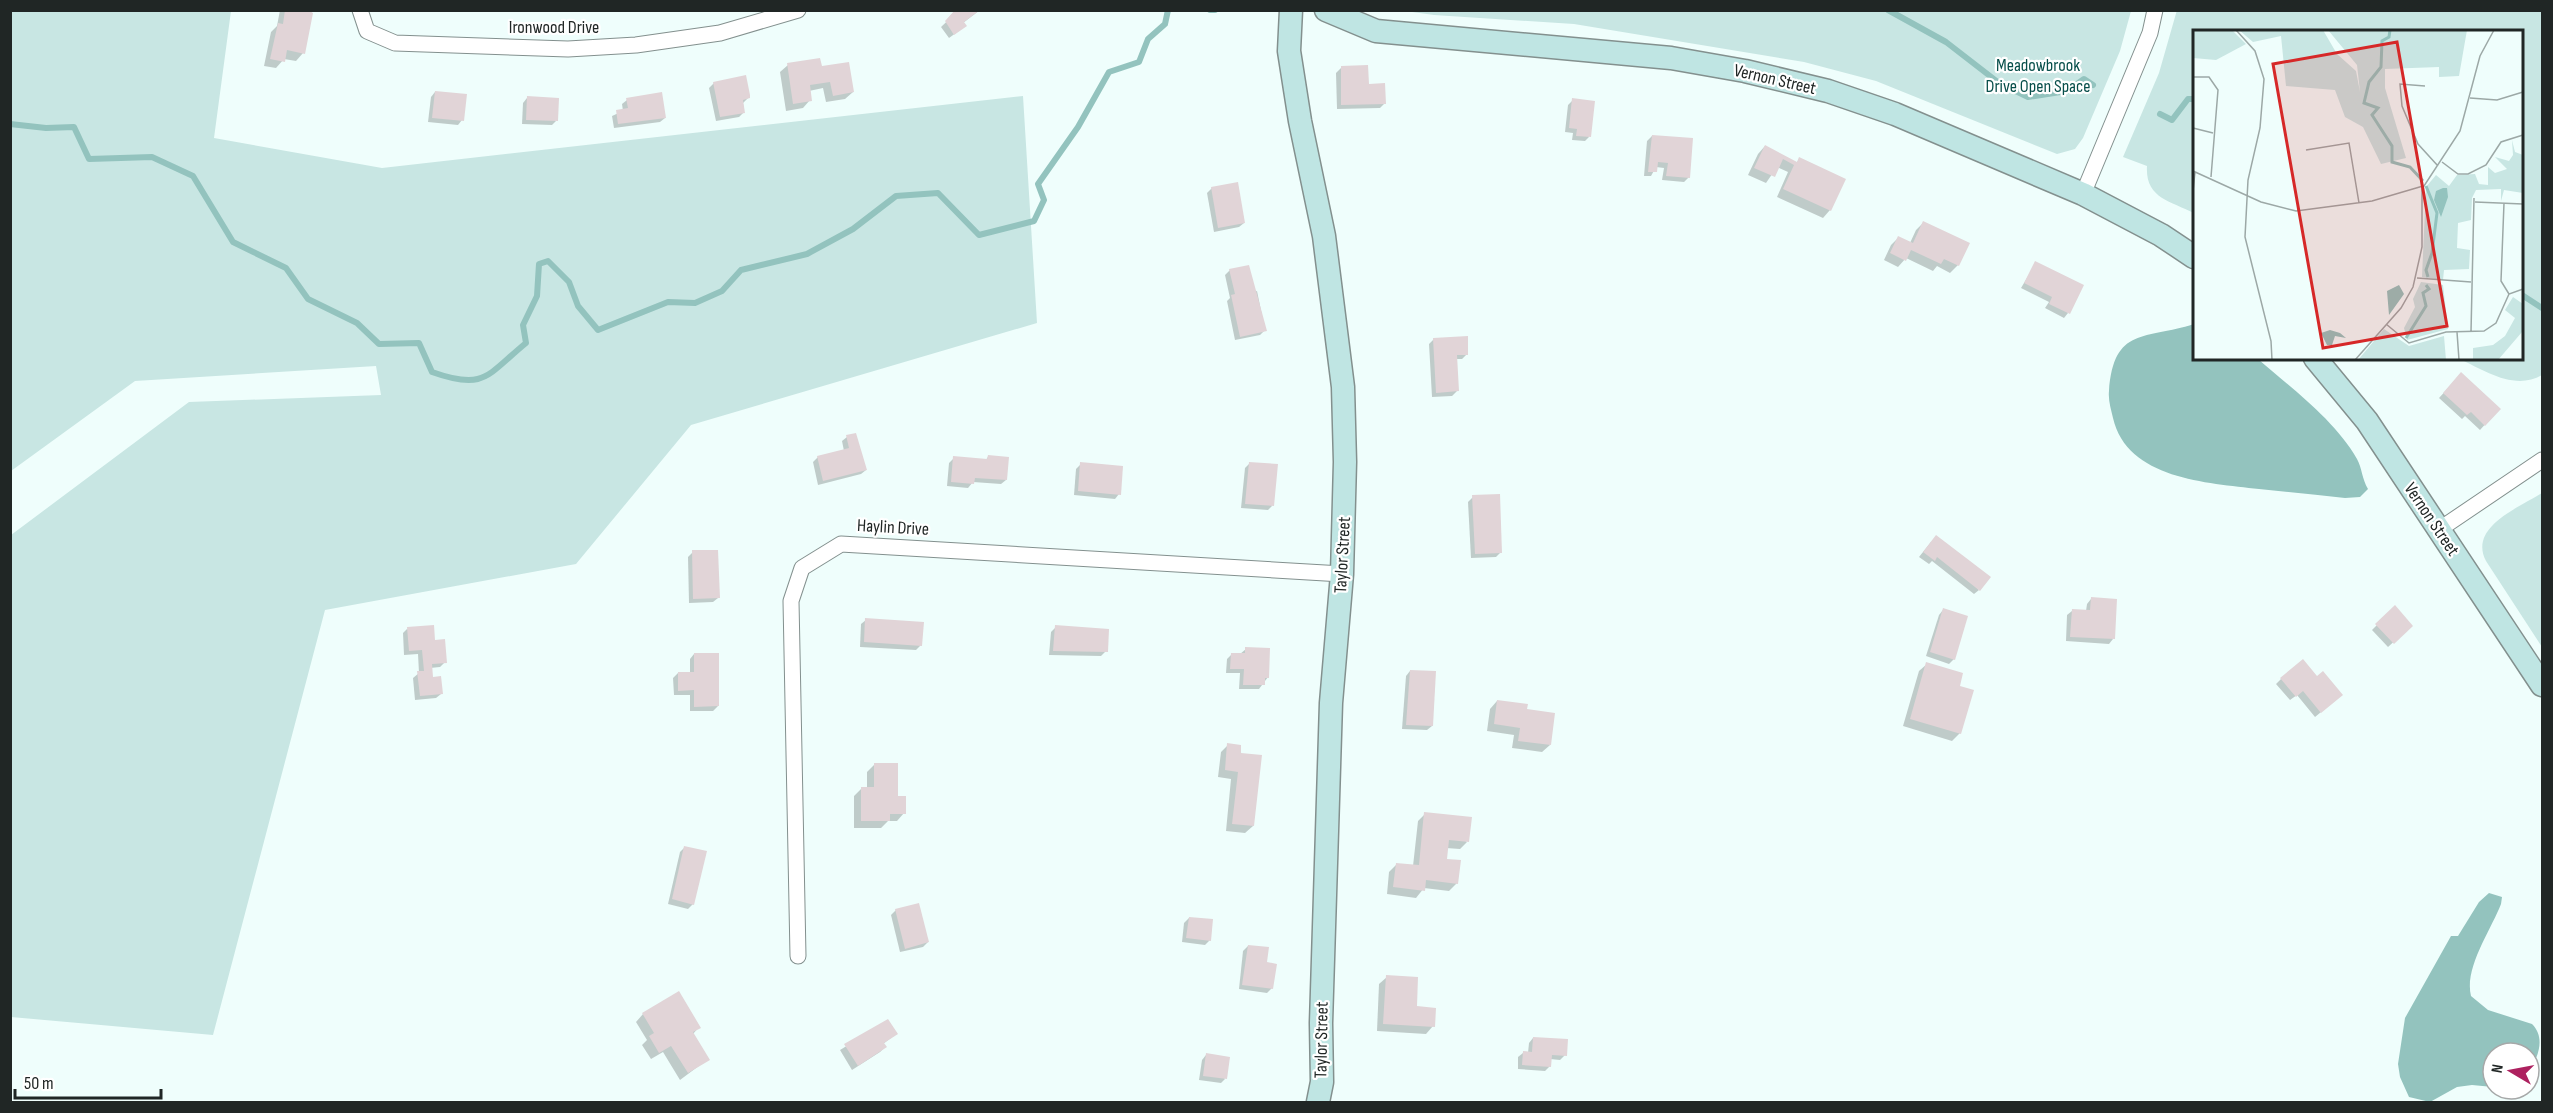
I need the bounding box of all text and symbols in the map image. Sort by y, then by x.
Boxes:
street label: Ironwood Drive [509,17,599,38]
inset map [2193,30,2523,360]
park label: Meadowbrook Drive Open Space [1986,55,2090,97]
street label: Vernon Street [1732,60,1819,99]
street label: Vernon Street [2399,479,2464,560]
street label: Haylin Drive [856,515,929,540]
street label: Taylor Street [1330,516,1355,594]
street label: Taylor Street [1310,1001,1333,1079]
north arrow [2481,1041,2541,1101]
scale bar [15,1062,160,1100]
text: N [2488,1063,2508,1075]
text: 50 m [24,1073,54,1094]

